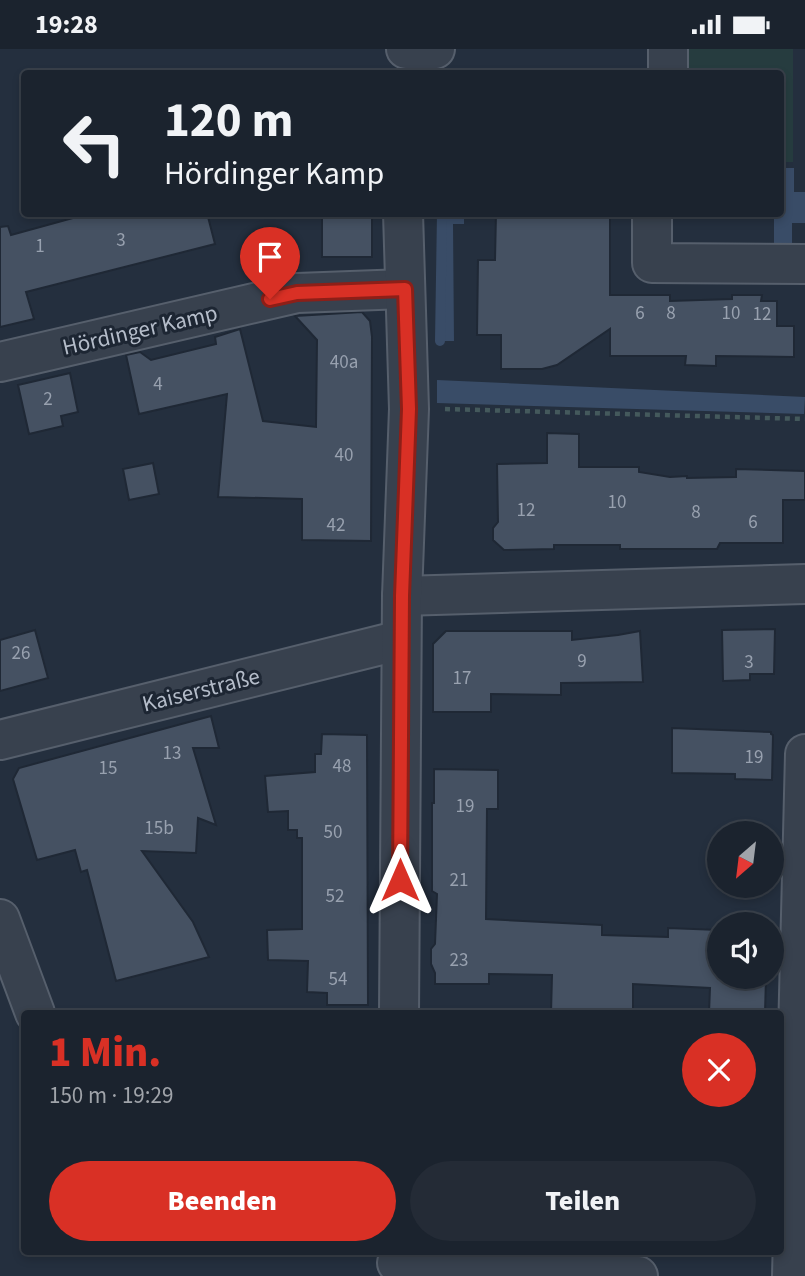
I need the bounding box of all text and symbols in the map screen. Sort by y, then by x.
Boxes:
text: 19:28 [35,6,98,43]
text: 120 m [164,86,293,156]
icon: left [49,98,140,189]
text: Hördinger Kamp [164,151,384,197]
house number: 3 [116,227,126,254]
pin [240,227,300,299]
house number: 1 [35,233,45,260]
icon: arrive [251,238,289,276]
street label: Hördinger Kamp [59,296,221,364]
house number: 6 [635,300,645,327]
house number: 8 [666,300,676,327]
house number: 10 [722,300,740,327]
house number: 12 [753,301,771,328]
house number: 40a [330,349,358,376]
house number: 4 [153,371,163,398]
house number: 2 [43,386,53,413]
house number: 40 [335,442,353,469]
house number: 10 [608,489,626,516]
house number: 12 [517,497,535,524]
house number: 8 [691,499,701,526]
house number: 6 [748,509,758,536]
house number: 42 [327,512,345,539]
house number: 26 [12,640,30,667]
house number: 9 [577,648,587,675]
house number: 3 [744,649,754,676]
street label: Kaiserstraße [139,659,263,721]
house number: 17 [453,665,471,692]
house number: 13 [163,740,181,767]
house number: 19 [745,744,763,771]
house number: 48 [333,753,351,780]
house number: 15 [99,755,117,782]
house number: 19 [456,793,474,820]
house number: 15b [144,815,174,842]
house number: 50 [324,819,342,846]
north arrow [707,821,784,898]
map controls [707,821,784,989]
position arrow [363,843,437,917]
house number: 21 [450,867,468,894]
house number: 52 [326,883,344,910]
button: sound [707,912,784,989]
house number: 23 [450,947,468,974]
house number: 54 [329,966,347,993]
text: 1 Min. [49,1023,161,1083]
button: close [682,1033,756,1107]
text: 150 m · 19:29 [49,1079,173,1112]
button: Beenden [49,1161,396,1241]
button: Teilen [410,1161,756,1241]

